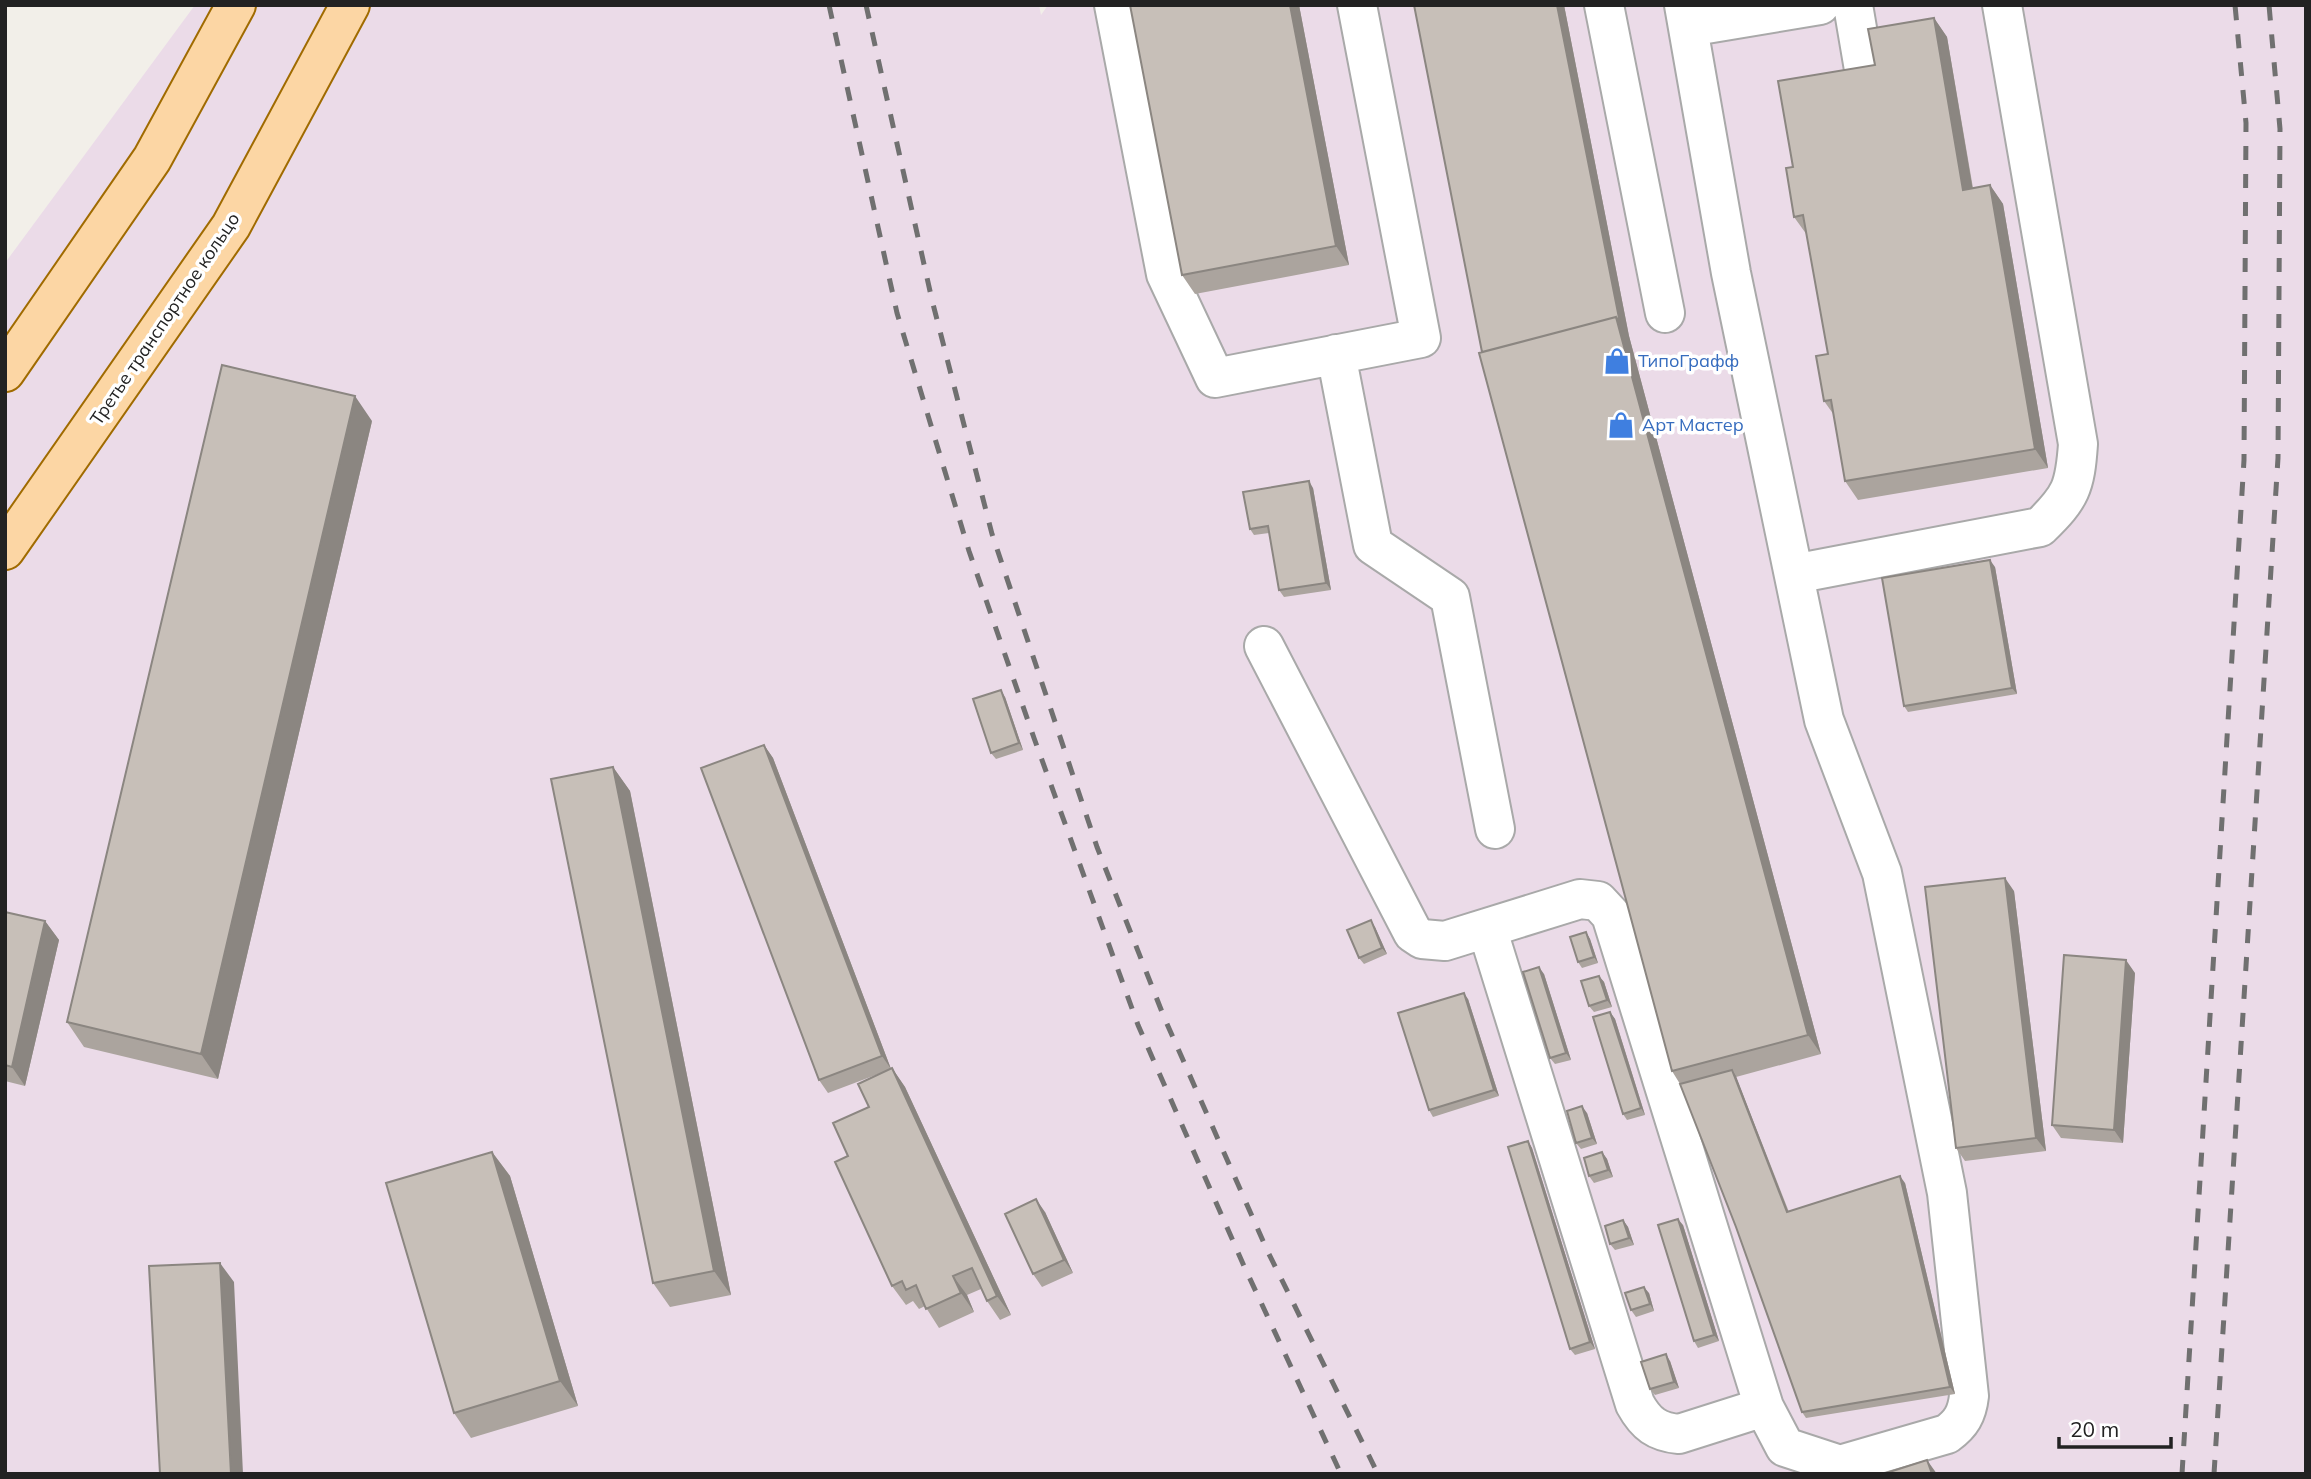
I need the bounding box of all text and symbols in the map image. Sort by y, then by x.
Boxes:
street label: Третье транспортное кольцо [85,208,244,429]
shop icon: ТипоГрафф [1602,346,1632,376]
place label: ТипоГрафф [1638,349,1739,372]
shop icon: Арт Мастер [1606,410,1636,440]
place label: Арт Мастер [1642,413,1744,436]
scale bar [2059,1406,2171,1450]
text: 20 m [2070,1416,2119,1442]

